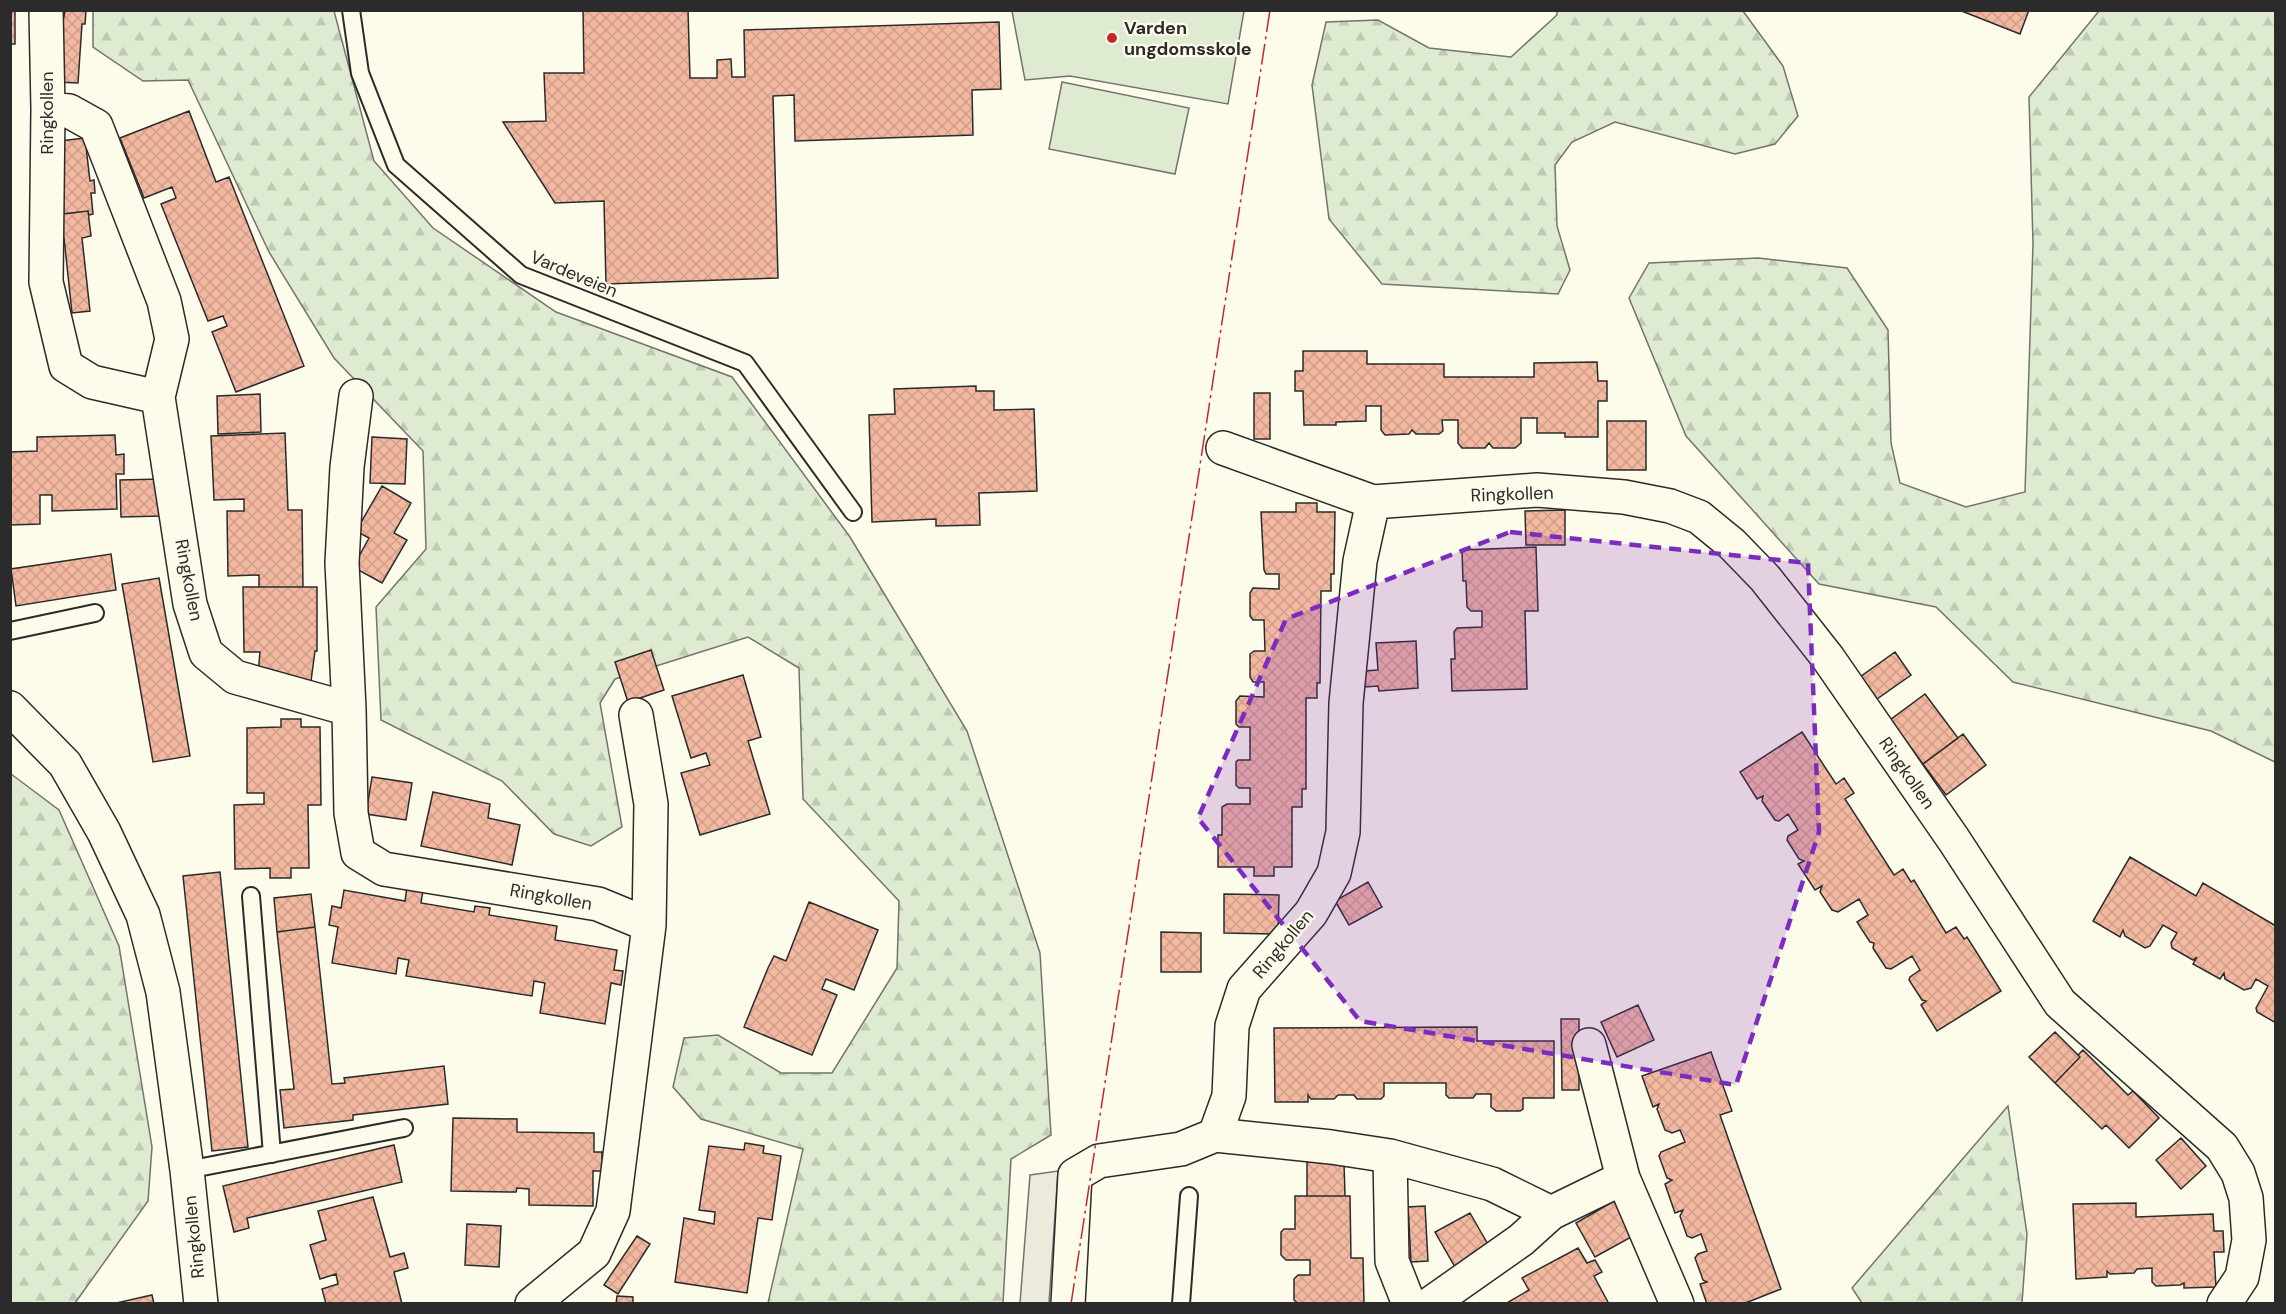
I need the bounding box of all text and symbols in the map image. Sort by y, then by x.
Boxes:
place label: Varden ungdomsskole [1124,16,1252,61]
marker: Varden ungdomsskole [1105,31,1119,45]
street label: Ringkollen [35,71,59,155]
street label: Vardeveien [527,245,621,303]
street label: Ringkollen [1470,481,1554,507]
street label: Ringkollen [169,537,209,623]
street label: Ringkollen [1873,732,1941,814]
street label: Ringkollen [508,878,594,916]
street label: Ringkollen [1247,904,1319,984]
street label: Ringkollen [178,1194,210,1280]

